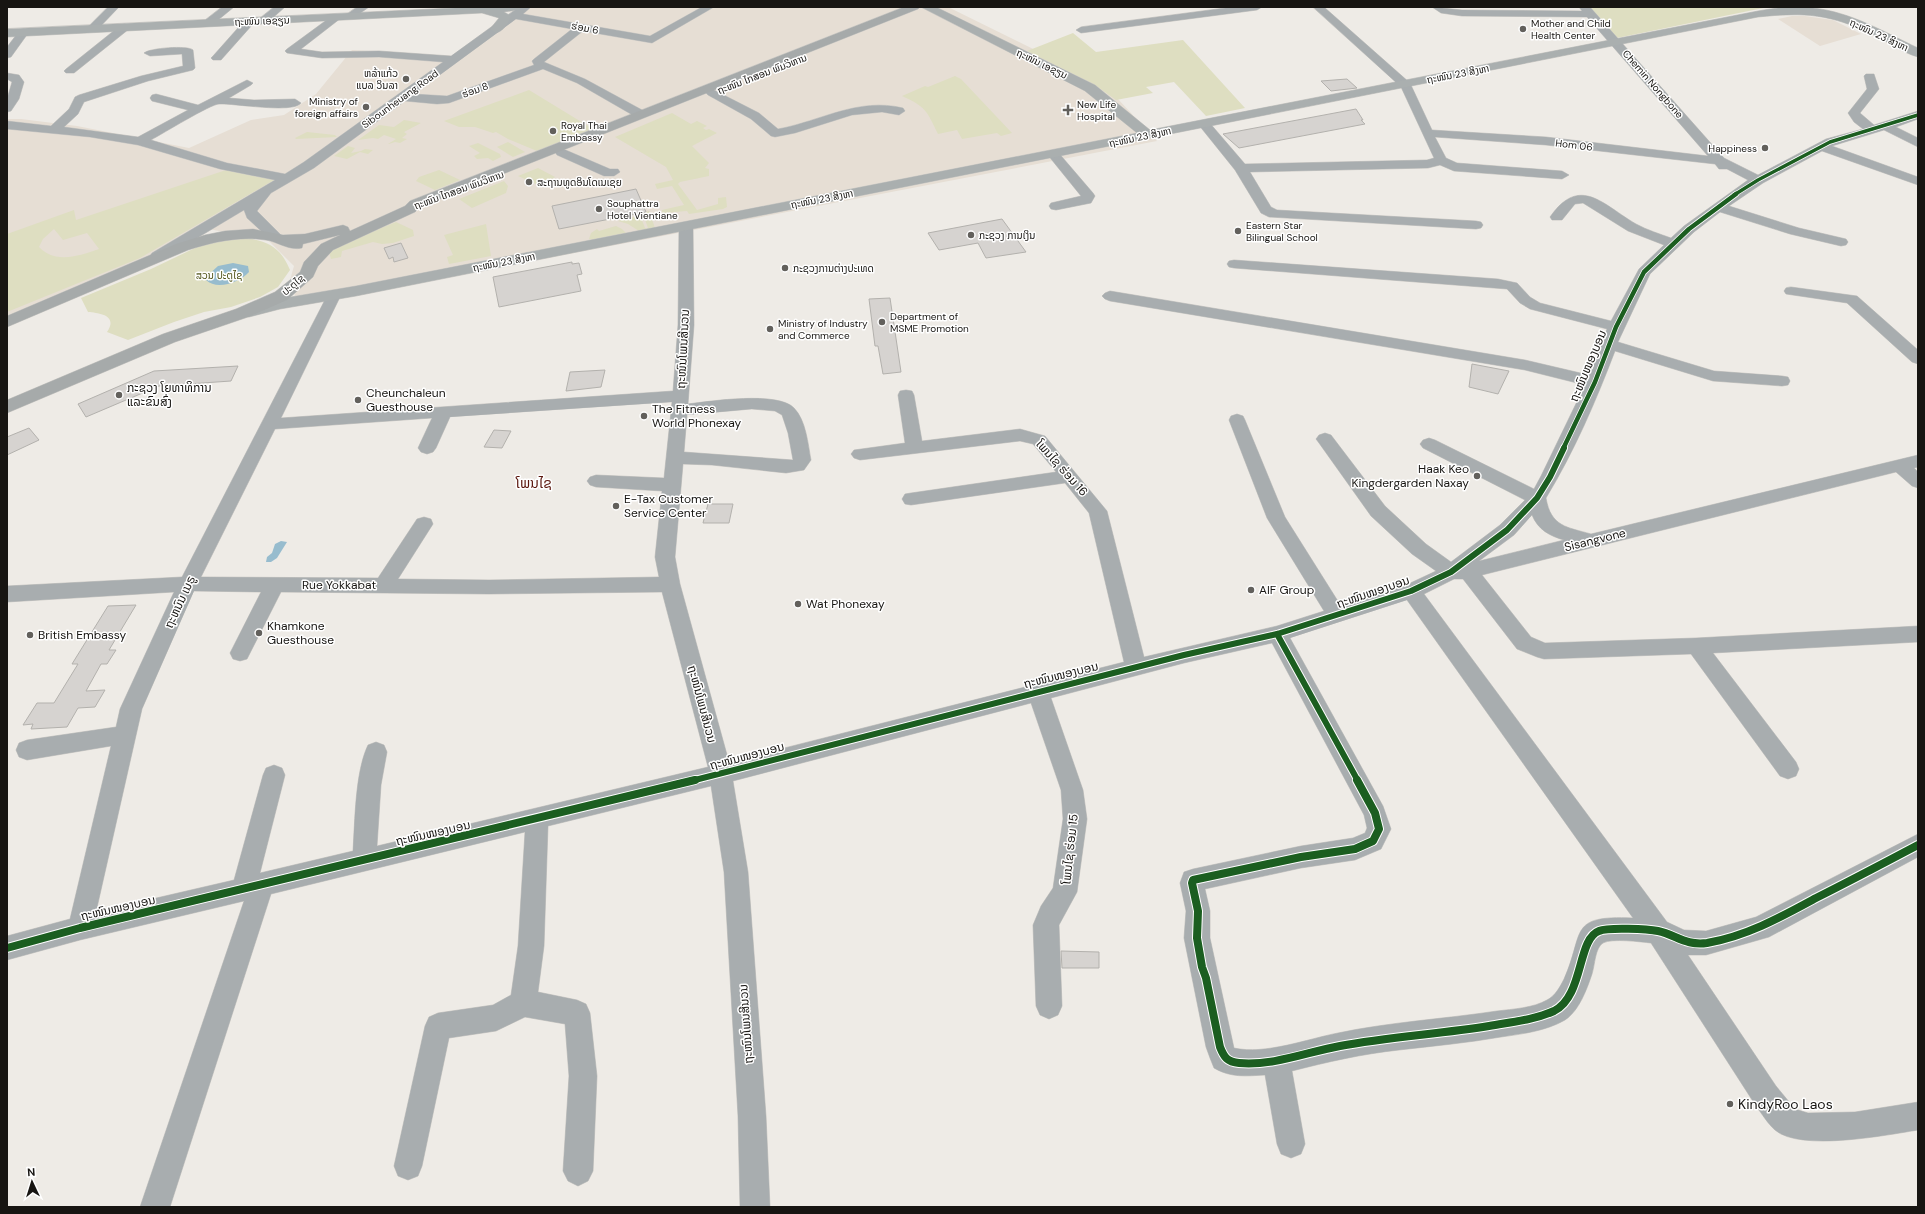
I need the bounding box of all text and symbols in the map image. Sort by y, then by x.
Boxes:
street label: ຖະໜົນ ເອຊຽນ [234,14,290,28]
street label: ຖະໜົນ 23 ສິງຫາ [1848,16,1910,54]
place label: Mother and Child Health Center [1531,17,1611,42]
street label: ຮ່ອມ 6 [570,19,600,37]
marker: Mother and Child Health Center [1518,24,1528,34]
street label: ຖະໜົນ ເອຊຽນ [1014,46,1070,82]
street label: Chemin Nongbone [1620,47,1686,121]
street label: ຖະໜົນ ໄກສອນ ພົມວິຫານ [715,51,809,97]
street label: ຖະໜົນ 23 ສິງຫາ [1426,62,1490,86]
place label: ຫລ້າແກ້ວ ແບລ ວິນລາ [356,67,398,92]
street label: Sibounheuang Road [359,67,441,131]
marker: ຫລ້າແກ້ວ ແບລ ວິນລາ [401,74,411,84]
street label: ຮ່ອມ 8 [460,79,490,101]
place label: Ministry of foreign affairs [295,95,359,120]
place label: New Life Hospital [1077,98,1117,123]
marker: Ministry of foreign affairs [361,102,371,112]
marker: New Life Hospital [1062,104,1074,116]
place label: Royal Thai Embassy [561,119,607,144]
street label: ຖະໜົນ 23 ສິງຫາ [1108,124,1172,150]
marker: Royal Thai Embassy [548,126,558,136]
street label: Hom 06 [1555,136,1593,154]
place label: Happiness [1708,142,1757,155]
marker: Happiness [1760,143,1770,153]
street label: ຖະໜົນ ໄກສອນ ພົມວິຫານ [412,168,506,212]
place label: ສະຖານທູດອິນໂດເນເຊຍ [537,176,622,189]
marker: ສະຖານທູດອິນໂດເນເຊຍ [524,177,534,187]
street label: ຖະໜົນ 23 ສິງຫາ [790,187,854,211]
place label: Souphattra Hotel Vientiane [607,197,678,222]
marker: Souphattra Hotel Vientiane [594,204,604,214]
place label: Eastern Star Bilingual School [1246,219,1318,244]
marker: Eastern Star Bilingual School [1233,226,1243,236]
place label: ກະຊວງ ການເງິນ [979,229,1035,242]
marker: ກະຊວງ ການເງິນ [966,230,976,240]
street label: ຖະໜົນ 23 ສິງຫາ [472,250,536,274]
place label: ກະຊວງການຕ່າງປະເທດ [793,262,874,275]
marker: ກະຊວງການຕ່າງປະເທດ [780,263,790,273]
park label: ສວນ ປະຕູໄຊ [196,269,242,282]
street label: ປະຕູໄຊ [279,272,307,298]
street label: ຖະໜົນໂພນສີນວນ [673,309,693,389]
place label: Department of MSME Promotion [890,310,969,335]
place label: Ministry of Industry and Commerce [778,317,868,342]
marker: Department of MSME Promotion [877,317,887,327]
marker: Ministry of Industry and Commerce [765,324,775,334]
street label: ຖະໜົນໜອງບອນ [1566,328,1610,404]
place label: ກະຊວງ ໂຍທາທິການ ແລະຂົນສົ່ງ [127,380,212,410]
place label: Cheunchaleun Guesthouse [366,385,446,415]
marker: ກະຊວງ ໂຍທາທິການ ແລະຂົນສົ່ງ [114,390,124,400]
marker: Cheunchaleun Guesthouse [353,395,363,405]
place label: The Fitness World Phonexay [652,401,742,431]
marker: The Fitness World Phonexay [639,411,649,421]
street label: ໂພນໄຊ ຮ່ອມ 16 [1032,436,1092,500]
place label: Haak Keo Kingdergarden Naxay [1352,461,1469,491]
marker: Haak Keo Kingdergarden Naxay [1472,471,1482,481]
district label: ໂພນໄຊ [515,474,552,492]
place label: E-Tax Customer Service Center [624,491,714,521]
marker: E-Tax Customer Service Center [611,501,621,511]
street label: Sisangvone [1563,525,1628,555]
street label: ຖະໜົນໜອງບອນ [1334,572,1412,612]
street label: ຖະຫນົນ ເນຣູ [161,573,199,631]
street label: Rue Yokkabat [302,577,376,593]
place label: AIF Group [1259,582,1314,598]
marker: AIF Group [1246,585,1256,595]
place label: Wat Phonexay [806,596,885,612]
marker: Wat Phonexay [793,599,803,609]
place label: Khamkone Guesthouse [267,618,334,648]
place label: British Embassy [38,627,127,643]
marker: Khamkone Guesthouse [254,628,264,638]
marker: British Embassy [25,630,35,640]
street label: ຖະໜົນໜອງບອນ [1022,658,1100,692]
street label: ຖະໜົນໂພນສີນວນ [684,663,720,745]
street label: ຖະໜົນໜອງບອນ [708,738,786,774]
street label: ໂພນໄຊ ຮ່ອມ 15 [1058,813,1082,886]
street label: ຖະໜົນໜອງບອນ [394,817,472,849]
street label: ຖະໜົນໜອງບອນ [79,892,157,924]
street label: ຖະໜົນໂພນສີນວນ [735,984,757,1064]
place label: KindyRoo Laos [1738,1095,1833,1113]
marker: KindyRoo Laos [1725,1099,1735,1109]
north arrow [12,1162,52,1202]
text: N [27,1165,36,1179]

